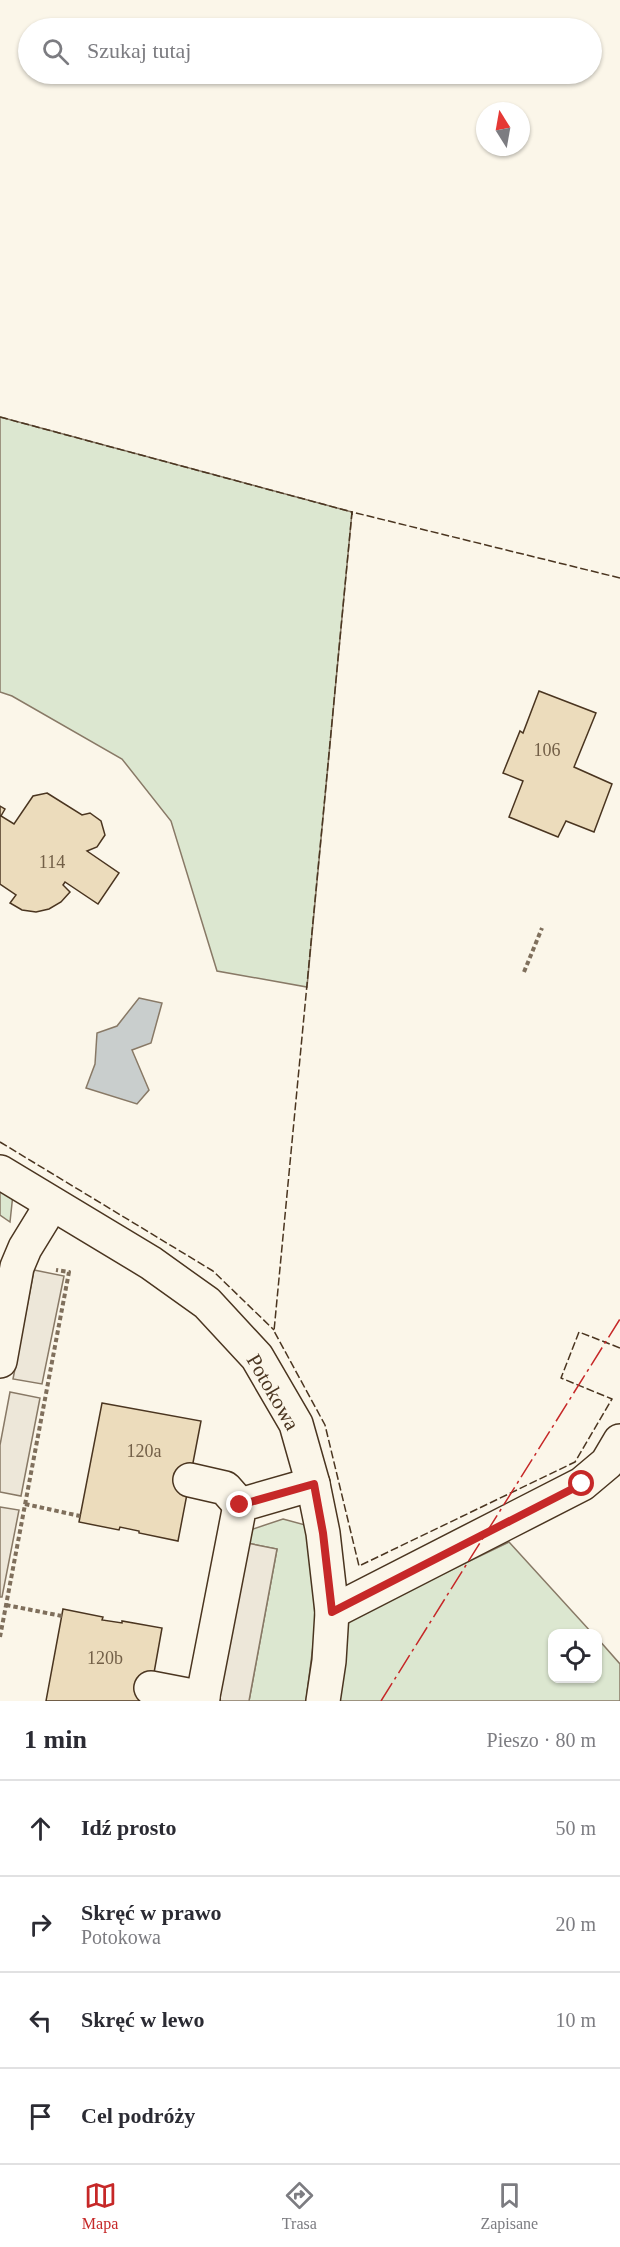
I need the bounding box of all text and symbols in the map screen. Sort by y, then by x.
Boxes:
search box [18,18,602,84]
icon: search [39,35,72,68]
text: Szukaj tutaj [87,38,191,63]
north arrow [476,102,530,156]
house number: 106 [534,740,561,760]
house number: 114 [39,852,65,872]
street label: Potokowa [242,1350,305,1435]
house number: 120a [127,1441,162,1461]
route start [568,1470,594,1496]
route end [226,1491,252,1517]
map controls [548,1629,602,1683]
button: locate [548,1629,602,1683]
house number: 120b [87,1648,123,1668]
text: 1 min [24,1725,87,1754]
text: Pieszo · 80 m [487,1729,596,1751]
icon: ahead [24,1812,57,1845]
text: Idź prosto [81,1815,177,1840]
text: 50 m [555,1817,596,1839]
text: Skręć w prawo [81,1900,222,1925]
icon: right [24,1908,57,1941]
text: 20 m [555,1913,596,1935]
text: Potokowa [81,1926,161,1948]
icon: left [24,2004,57,2037]
text: Skręć w lewo [81,2007,204,2032]
text: 10 m [555,2009,596,2031]
icon: arrive [24,2100,57,2133]
text: Cel podróży [81,2103,195,2128]
tab: Mapa [82,2179,118,2233]
tab: Trasa [282,2179,317,2233]
tab: Zapisane [480,2179,538,2233]

